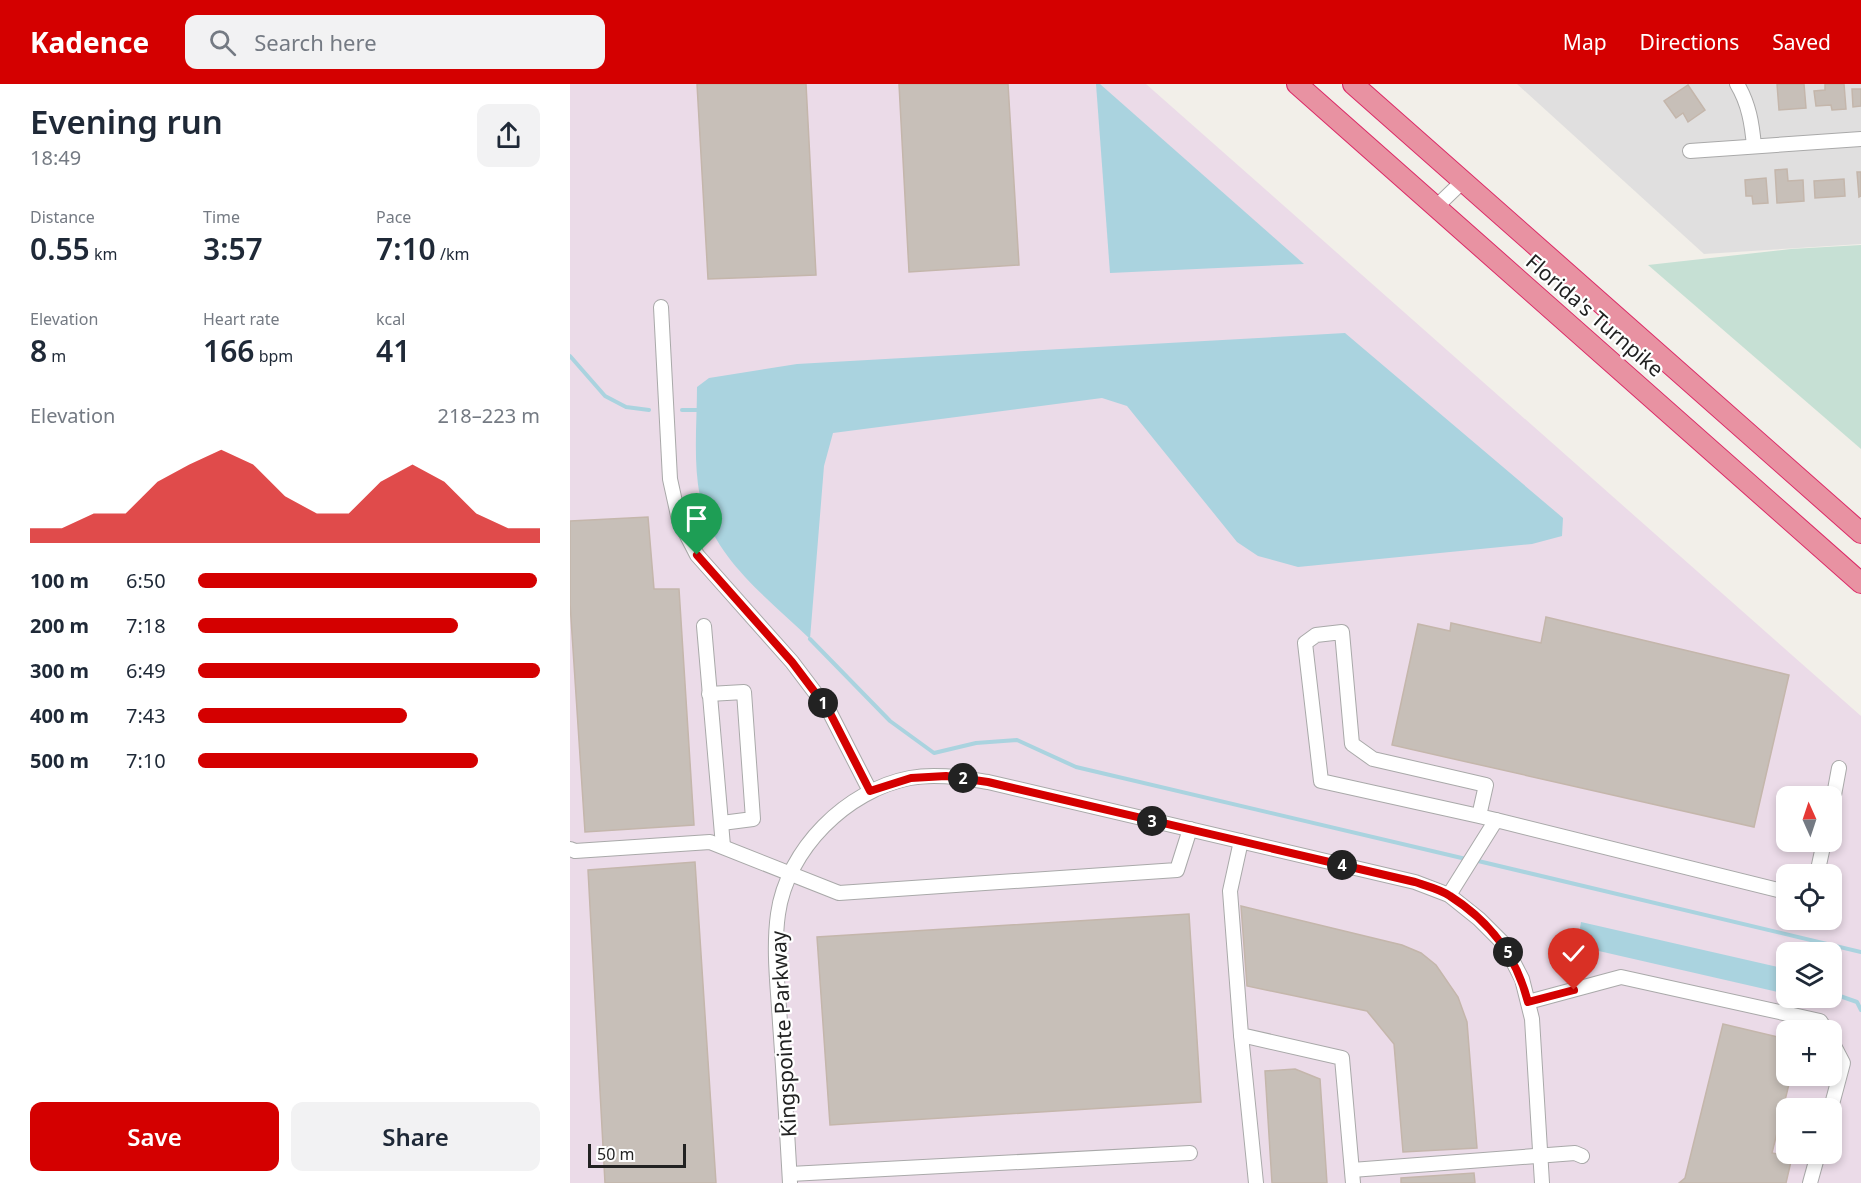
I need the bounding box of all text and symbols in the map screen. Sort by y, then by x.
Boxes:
search box [185,15,605,69]
text: Kadence [30,23,149,61]
icon: search [206,26,239,59]
text: Search here [254,27,377,57]
text: Map [1563,28,1607,56]
text: Directions [1640,28,1739,56]
text: Saved [1772,28,1831,56]
text: Evening run [30,99,223,144]
button: share [477,104,540,167]
text: 18:49 [30,144,81,171]
text: Distance [30,206,95,228]
text: Time [203,206,240,228]
text: Pace [376,206,411,228]
text: 0.55 [30,228,90,269]
text: 3:57 [203,228,263,269]
text: 7:10 [376,228,436,269]
text: km [90,243,117,265]
text: /km [436,243,469,265]
street label: Florida's Turnpike [1520,247,1670,383]
text: Elevation [30,308,98,330]
text: Heart rate [203,308,279,330]
text: kcal [376,308,405,330]
text: 8 [30,330,47,371]
text: 166 [203,330,254,371]
text: 41 [376,330,410,371]
text: m [47,345,66,367]
text: bpm [254,345,293,367]
text: Elevation [30,402,115,429]
text: 218–223 m [437,402,540,429]
pin [671,493,722,555]
icon: arrive [680,502,713,535]
text: 100 m [30,567,89,594]
text: 6:50 [126,567,166,594]
text: 200 m [30,612,89,639]
text: 7:18 [126,612,166,639]
text: 300 m [30,657,89,684]
text: 6:49 [126,657,166,684]
pin: 1 [808,688,838,718]
text: 1 [818,692,828,714]
text: 400 m [30,702,89,729]
text: 7:43 [126,702,166,729]
text: 500 m [30,747,89,774]
text: 7:10 [126,747,166,774]
pin: 2 [948,763,978,793]
text: 2 [958,767,968,789]
north arrow [1776,786,1842,852]
map controls [1776,786,1842,1164]
pin: 3 [1137,806,1167,836]
text: 3 [1147,810,1157,832]
pin: 4 [1327,850,1357,880]
text: 4 [1337,854,1347,876]
button: locate [1776,864,1842,930]
pin [1548,928,1599,990]
street label: Kingspointe Parkway [764,930,802,1138]
pin: 5 [1493,937,1523,967]
icon: check [1557,937,1590,970]
text: 5 [1503,941,1513,963]
button: layers [1776,942,1842,1008]
button: + [1776,1020,1842,1086]
button: − [1776,1098,1842,1164]
button: Save [30,1102,279,1171]
button: Share [291,1102,540,1171]
scale bar [588,1141,686,1168]
text: 50 m [597,1143,634,1165]

